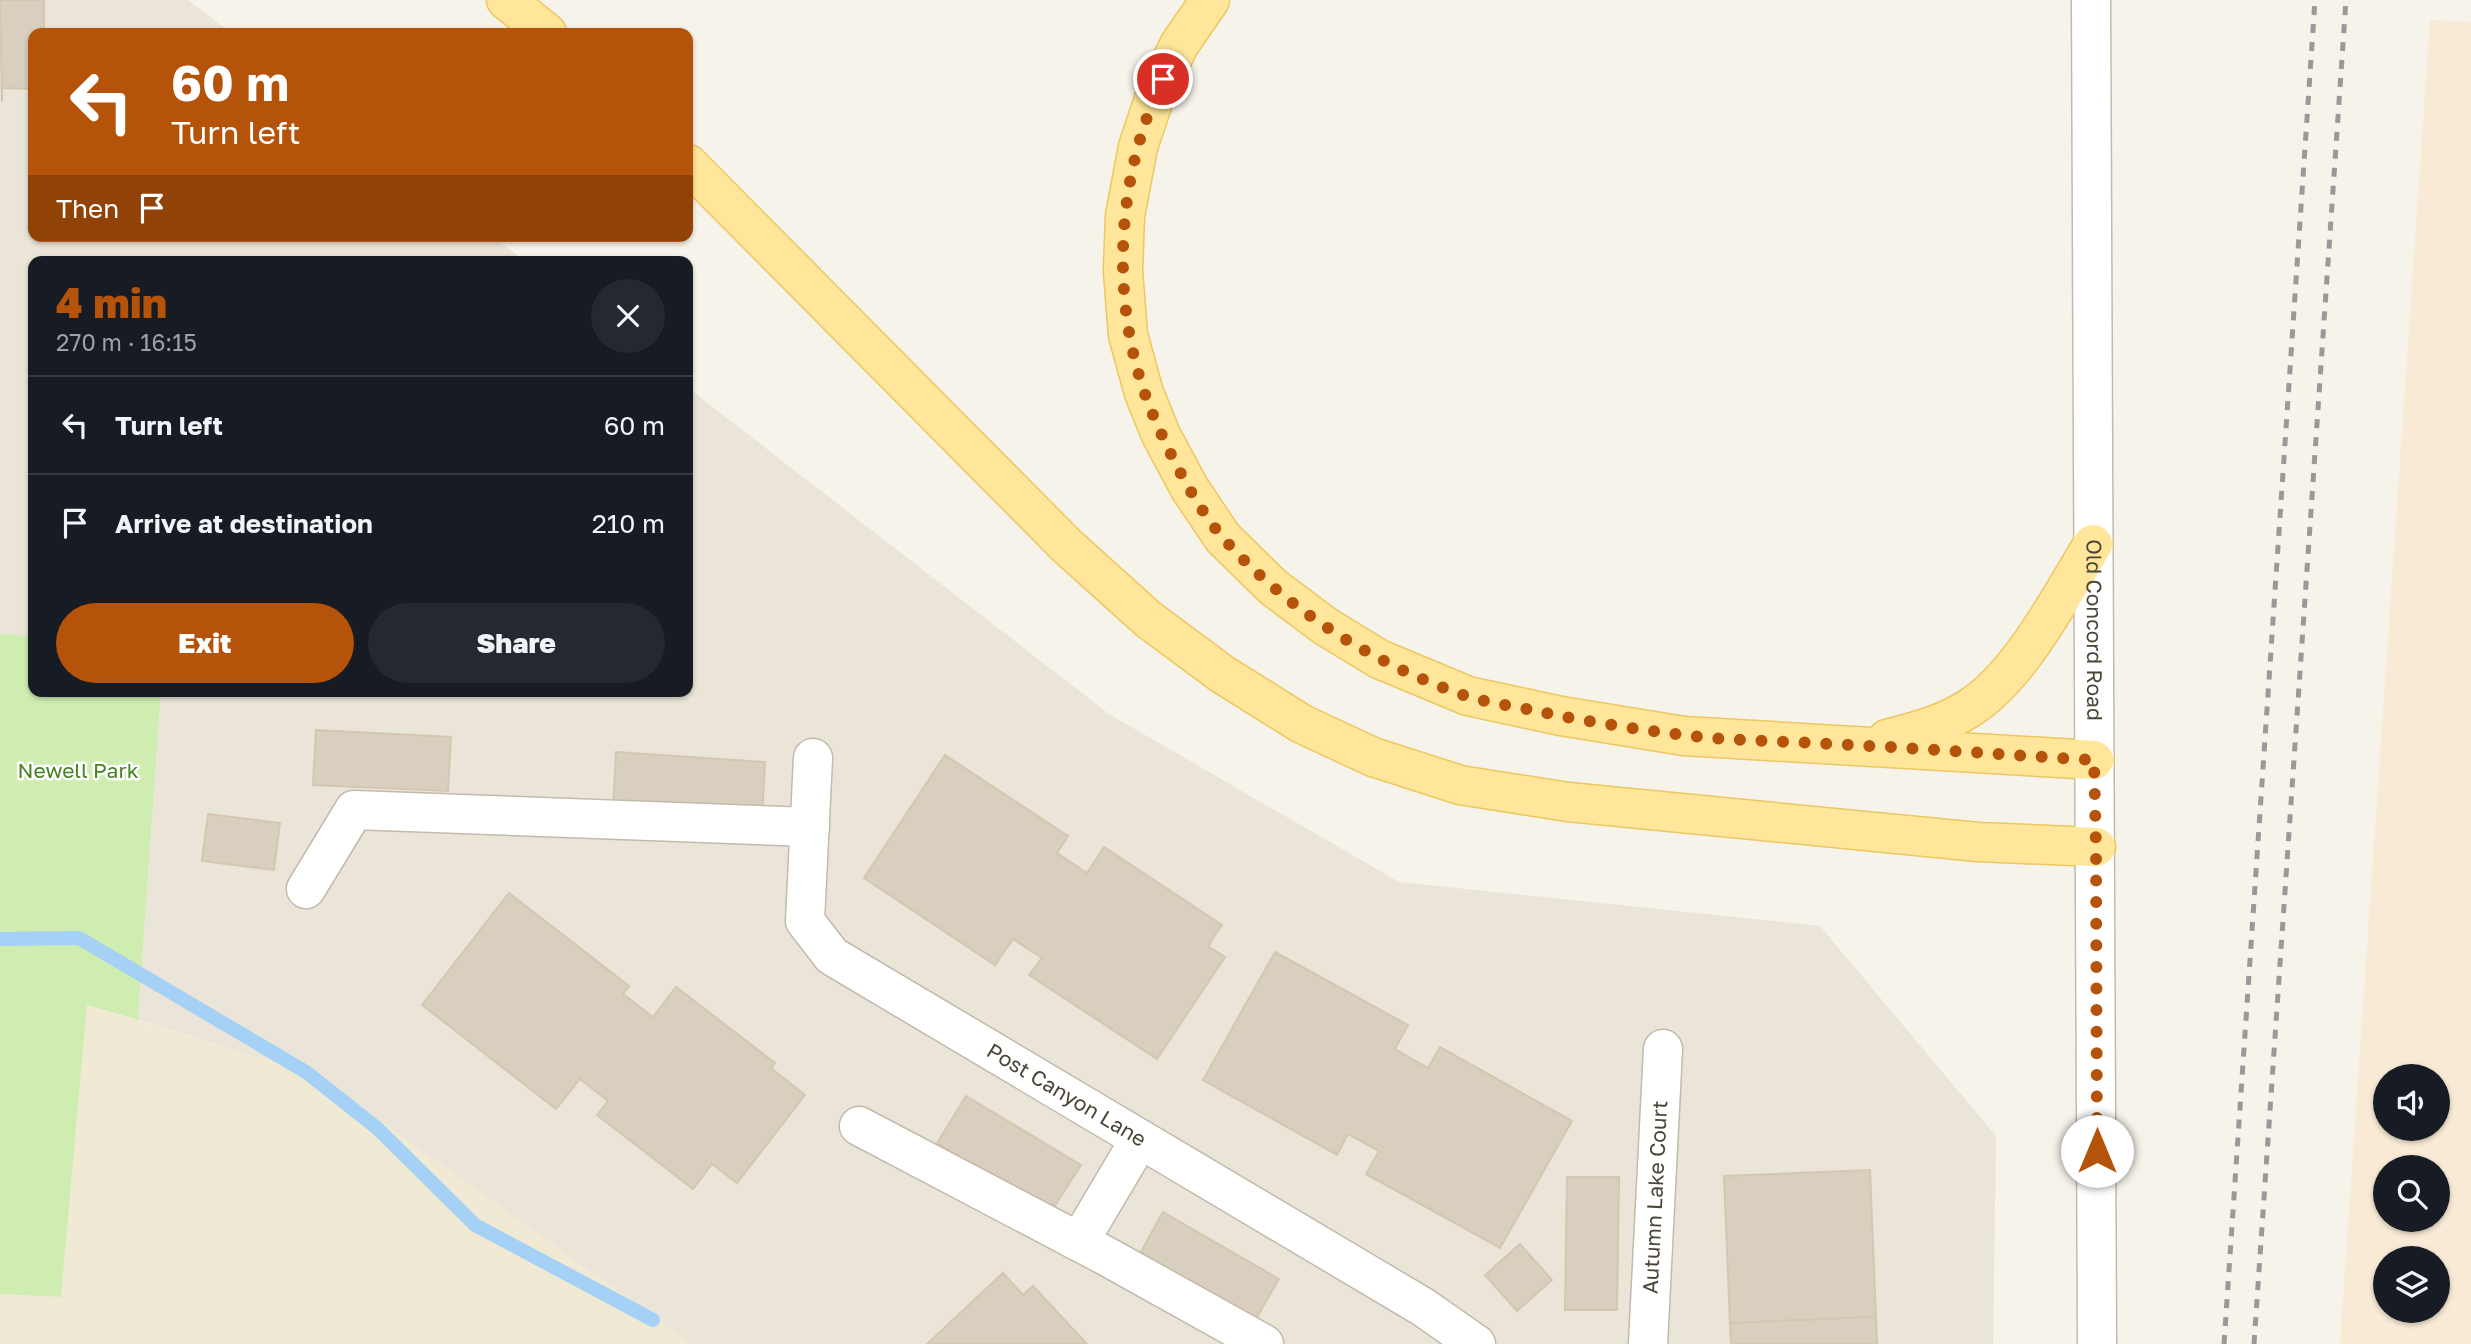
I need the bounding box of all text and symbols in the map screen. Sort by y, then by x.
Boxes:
pin [1133,49,1193,109]
text: 60 m [171,53,289,112]
icon: left [56,56,147,147]
icon: arrive [1144,60,1182,98]
text: Turn left [171,113,300,151]
icon: arrive [133,189,171,227]
text: Then [56,193,119,224]
text: 4 min [56,277,167,327]
button: close [591,279,665,353]
text: 270 m · 16:15 [56,328,197,356]
icon: left [56,406,94,444]
text: Turn left [115,410,223,441]
text: 60 m [604,410,665,441]
icon: arrive [56,504,94,542]
text: Arrive at destination [115,508,373,539]
text: 210 m [592,508,665,539]
street label: Old Concord Road [2081,539,2108,721]
button: Exit [56,603,354,683]
button: Share [368,603,665,683]
park label: Newell Park [17,757,139,783]
street label: Post Canyon Lane [982,1037,1151,1152]
map controls [2373,1064,2450,1323]
button: sound [2373,1064,2450,1141]
street label: Autumn Lake Court [1637,1100,1672,1295]
position arrow [2060,1114,2134,1188]
button: search [2373,1155,2450,1232]
button: layers [2373,1246,2450,1323]

